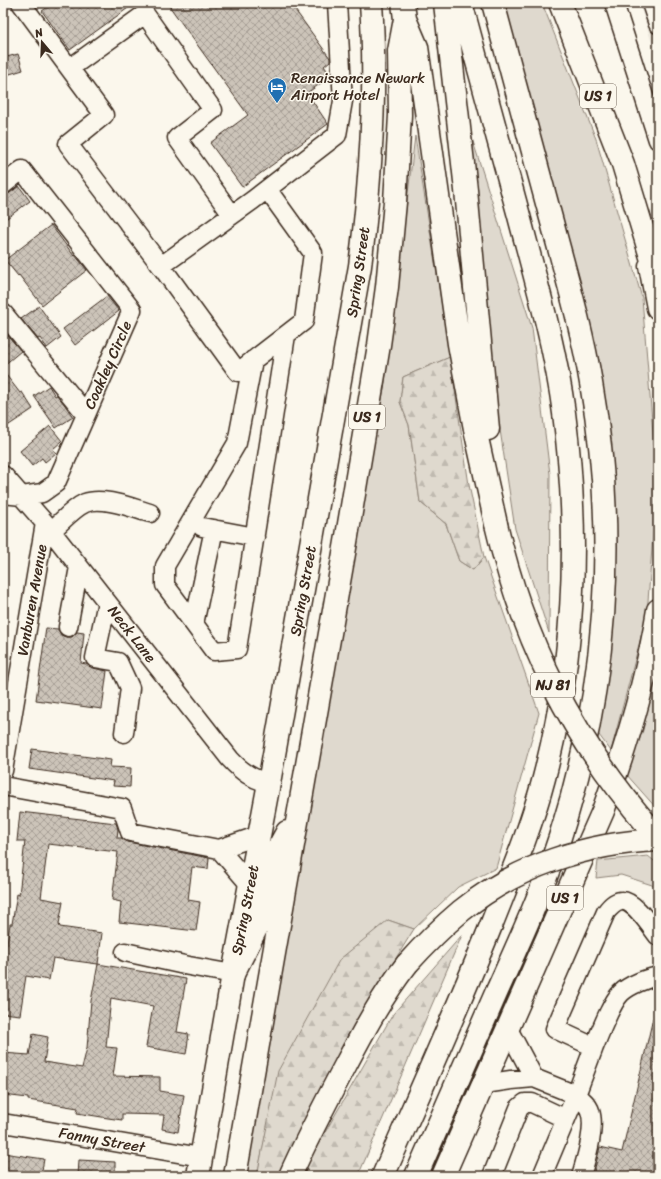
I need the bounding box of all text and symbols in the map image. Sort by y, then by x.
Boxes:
north arrow [22,22,62,62]
text: N [31,23,46,44]
place label: Renaissance Newark Airport Hotel [290,65,425,108]
hotel icon: Renaissance Newark Airport Hotel [266,76,288,104]
road number: US 1 [580,84,616,108]
street label: Spring Street [339,225,377,319]
street label: Coakley Circle [77,316,139,414]
road number: US 1 [349,405,385,429]
street label: Vanburen Avenue [9,542,55,658]
street label: Spring Street [282,543,324,638]
street label: Neck Lane [101,599,163,669]
road number: NJ 81 [531,673,575,697]
street label: Spring Street [224,862,267,957]
road number: US 1 [547,886,583,910]
street label: Fanny Street [57,1120,148,1161]

